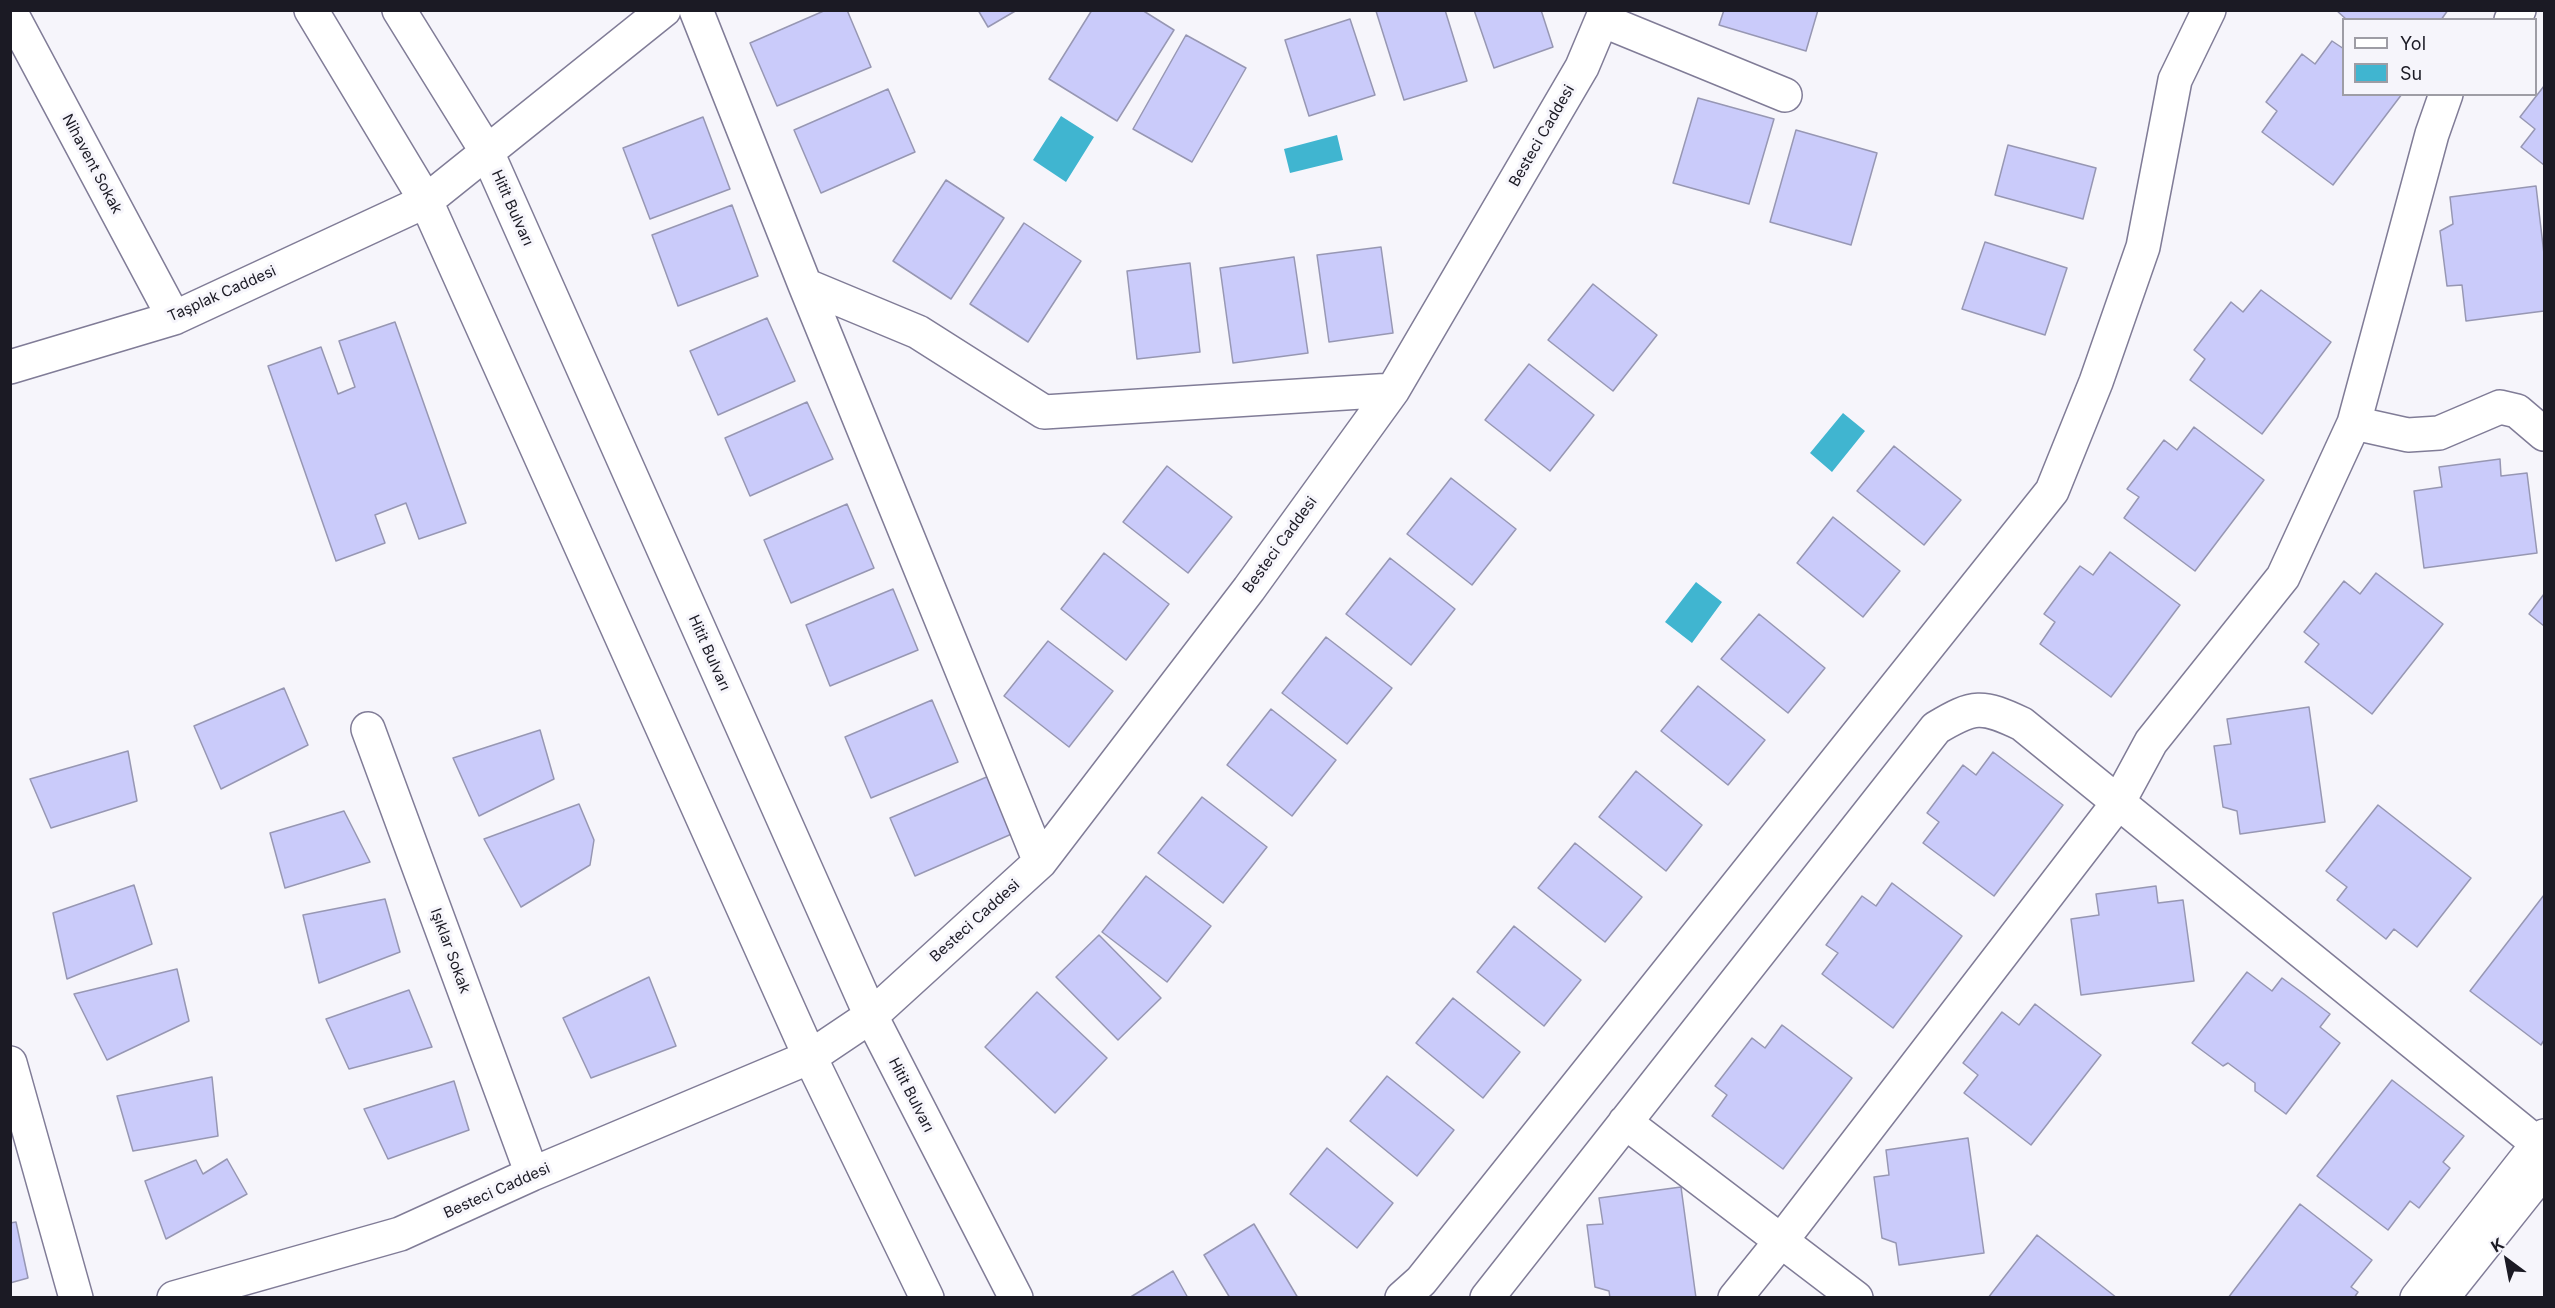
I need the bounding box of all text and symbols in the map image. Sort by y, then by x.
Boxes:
legend [2342,18,2537,96]
text: Yol [2400,33,2426,54]
text: Su [2400,63,2422,84]
street label: Besteci Caddesi [1506,82,1578,190]
street label: Nihavent Sokak [58,111,126,217]
street label: Hitit Bulvarı [487,167,537,249]
street label: Taşplak Caddesi [165,262,279,326]
street label: Besteci Caddesi [1239,493,1321,597]
street label: Hitit Bulvarı [684,612,734,694]
street label: Besteci Caddesi [926,876,1024,966]
street label: Işıklar Sokak [426,906,474,996]
street label: Hitit Bulvarı [885,1055,937,1135]
street label: Besteci Caddesi [441,1160,553,1222]
north arrow [2477,1230,2537,1290]
text: K [2487,1233,2508,1256]

